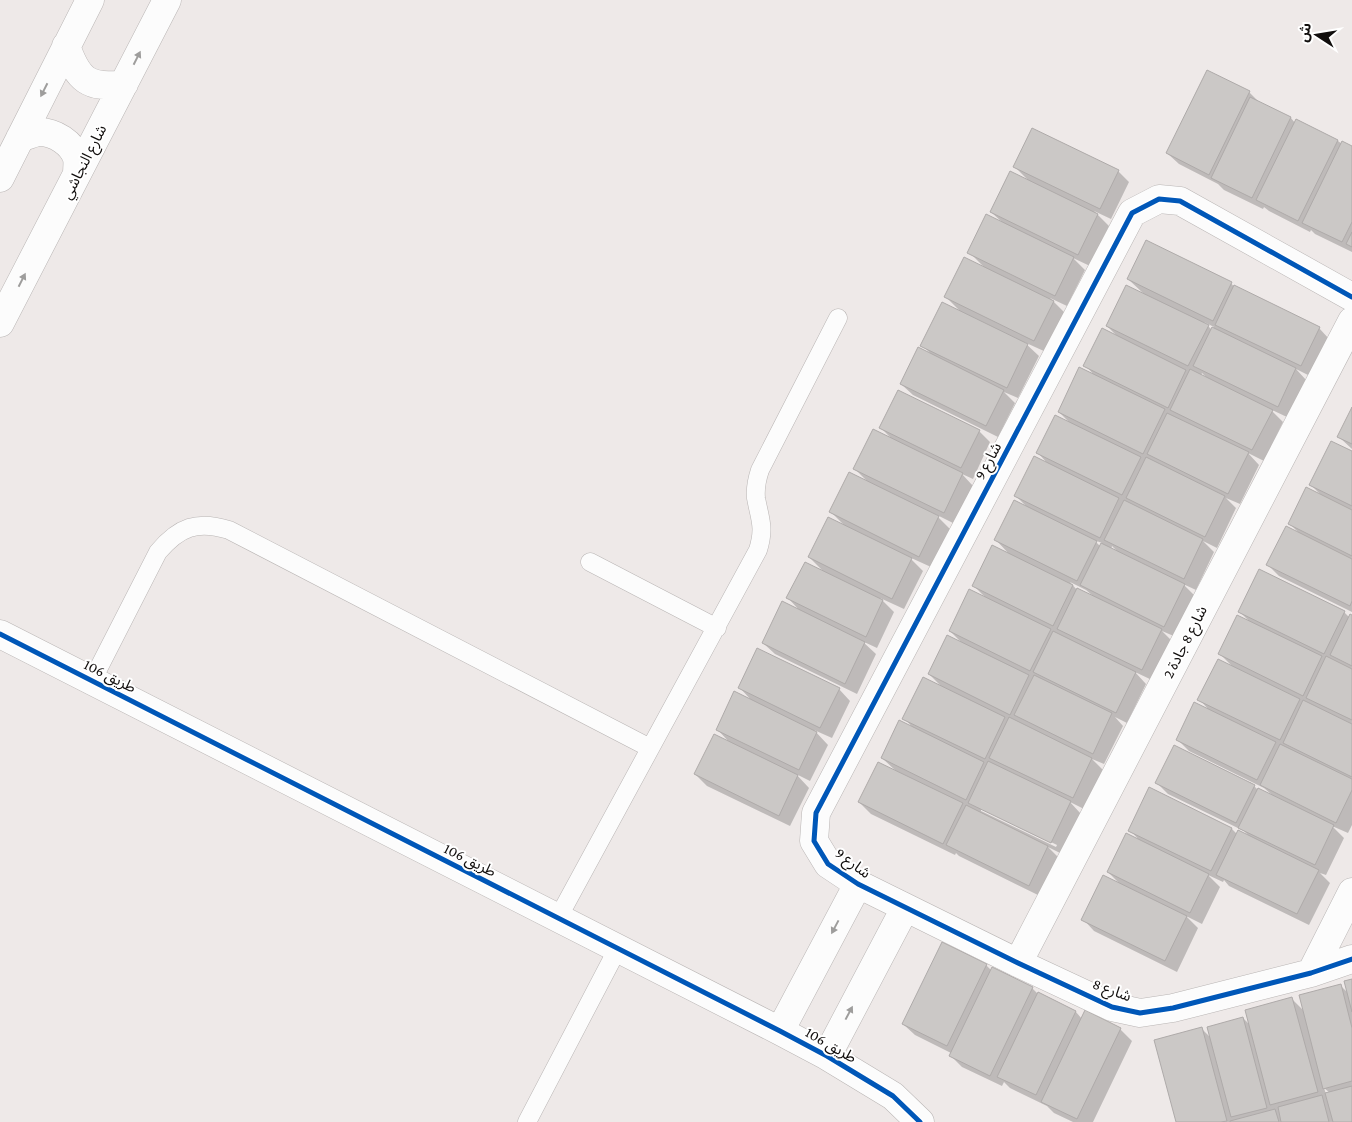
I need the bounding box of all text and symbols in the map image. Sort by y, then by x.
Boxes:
north arrow [1292,10,1342,60]
text: ش [1294,21,1314,43]
one-way arrow [133,51,141,65]
one-way arrow [40,83,48,97]
street label: شارع النجاشي [58,122,113,204]
one-way arrow [18,273,26,287]
street label: شارع 9 [972,440,1008,484]
street label: شارع 8 جادة 2 [1160,603,1214,683]
street label: طريق 106 [80,656,139,698]
street label: طريق 106 [440,840,499,882]
street label: شارع 9 [830,845,874,885]
one-way arrow [831,920,839,935]
street label: شارع 8 [1089,976,1134,1008]
one-way arrow [845,1007,854,1020]
street label: طريق 106 [802,1024,859,1068]

